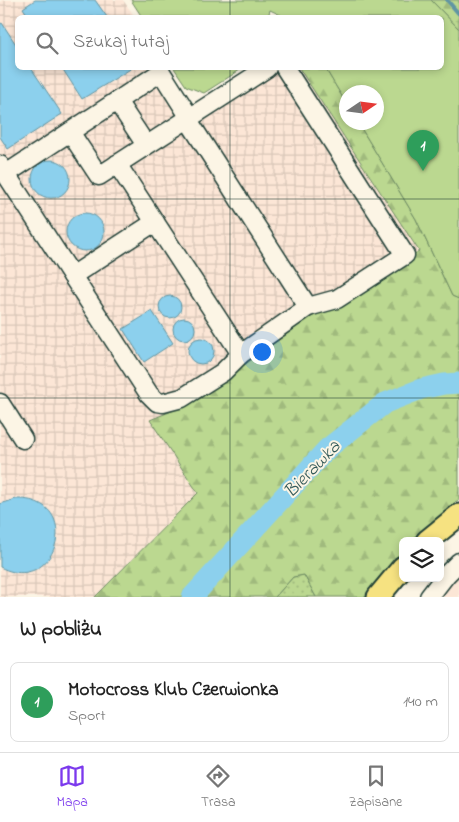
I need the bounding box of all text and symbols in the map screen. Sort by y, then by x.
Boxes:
search box [15,15,444,70]
icon: search [33,29,61,57]
text: Szukaj tutaj [73,29,169,56]
north arrow [339,85,384,130]
pin: 1 [407,130,439,171]
your location [249,339,275,365]
water label: Bierawka [278,434,348,505]
map controls [399,537,444,582]
button: layers [399,537,444,582]
text: W pobliżu [20,615,102,645]
text: Motocross Klub Czerwionka [68,677,278,704]
text: 1 [34,690,40,714]
text: 140 m [403,690,438,714]
text: Sport [68,704,106,728]
tab: Mapa [57,762,88,813]
tab: Trasa [201,762,236,813]
tab: Zapisane [349,762,402,813]

